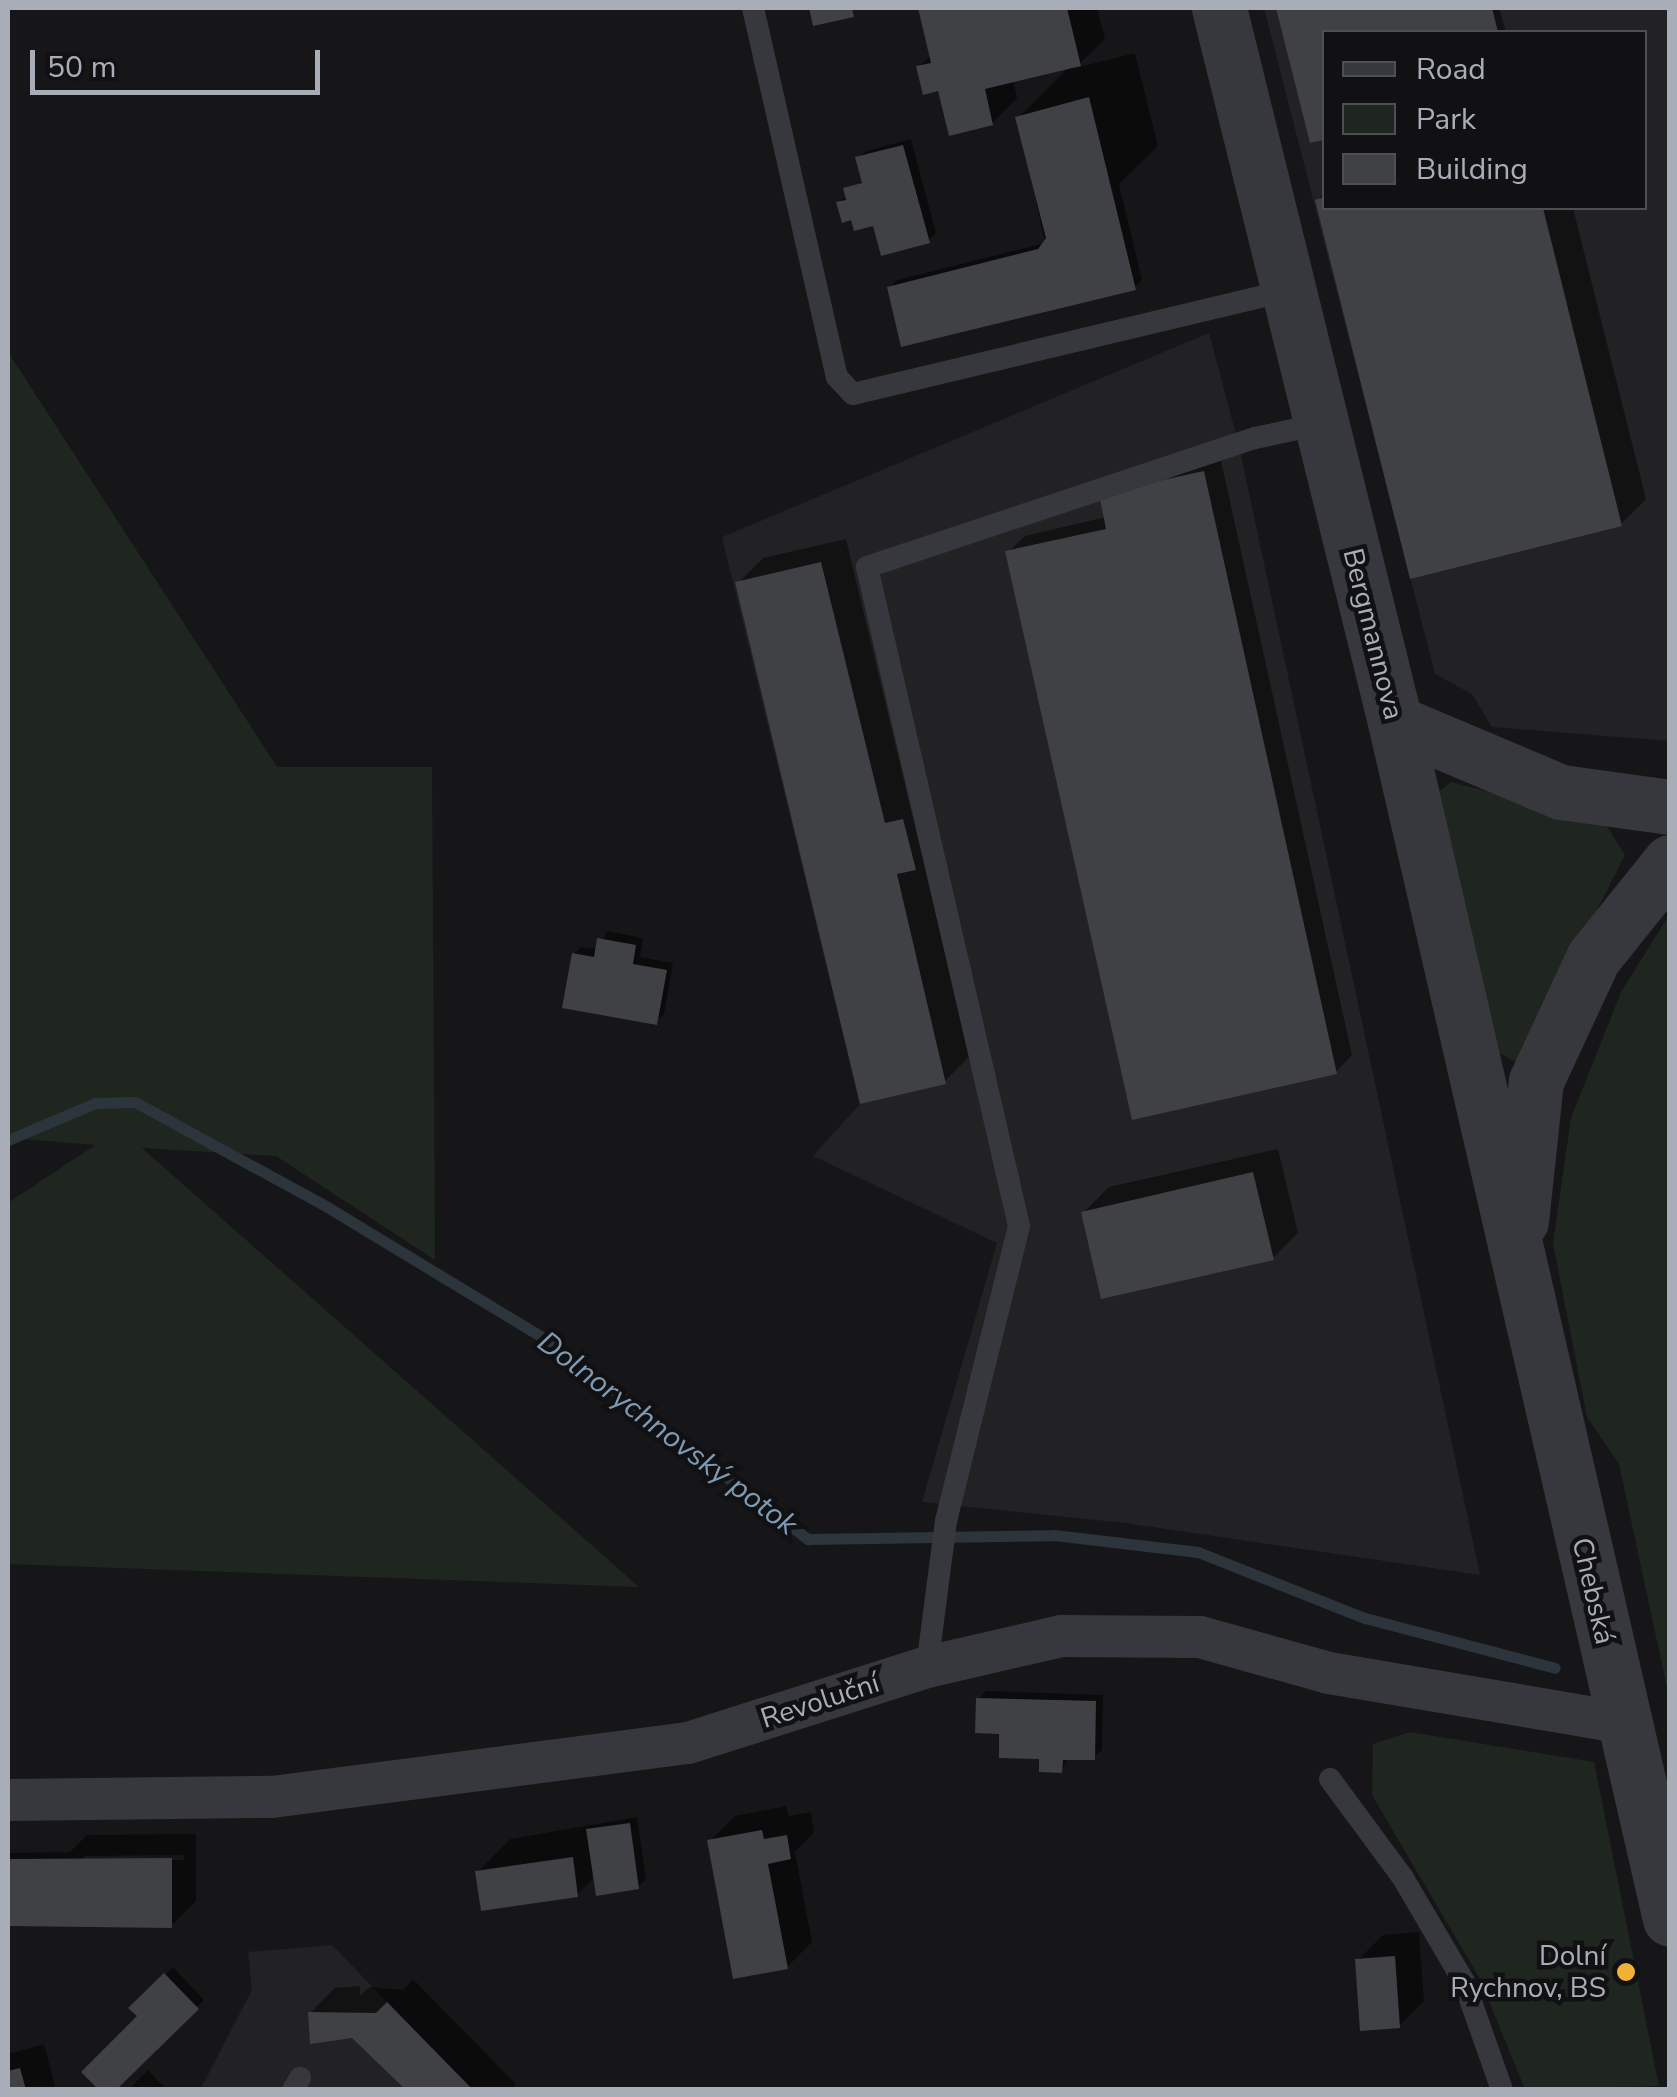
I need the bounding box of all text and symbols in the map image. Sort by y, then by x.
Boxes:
scale bar [35,30,325,92]
legend [1322,30,1647,210]
text: 50 m [47,47,116,88]
text: Road [1416,49,1486,90]
text: Park [1416,99,1476,140]
text: Building [1416,149,1528,190]
street label: Bergmannova [1336,545,1410,723]
water label: Dolnorychnovský potok [530,1325,804,1543]
street label: Chebská [1564,1535,1622,1647]
street label: Revoluční [757,1666,883,1736]
place label: Dolní Rychnov, BS [1450,1939,1606,2005]
marker: Dolní Rychnov, BS [1615,1961,1637,1983]

